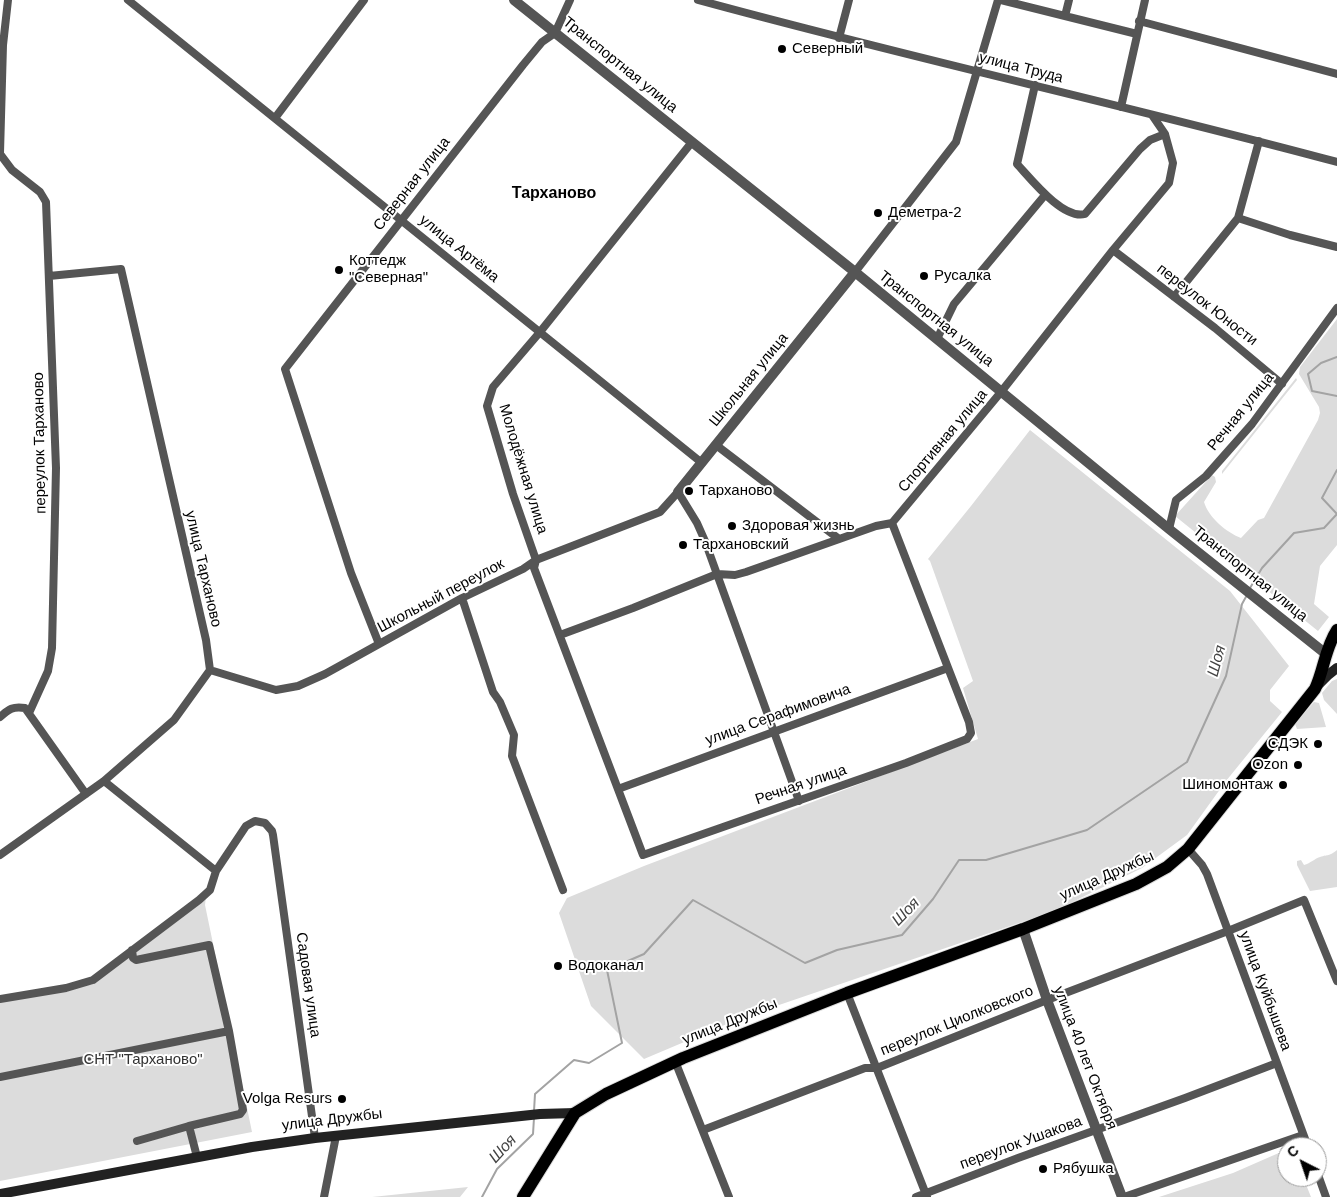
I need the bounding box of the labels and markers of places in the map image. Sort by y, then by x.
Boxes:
place label: Северный [792,40,863,58]
marker: Северный [776,43,788,55]
place label: Деметра-2 [888,204,962,222]
marker: Деметра-2 [872,207,884,219]
place label: Коттедж "Северная" [349,252,428,287]
marker: Коттедж "Северная" [333,264,345,276]
place label: Русалка [934,267,991,285]
marker: Русалка [918,270,930,282]
place label: Тарханово [699,482,772,500]
marker: Тарханово [683,485,695,497]
place label: Здоровая жизнь [742,517,855,535]
marker: Здоровая жизнь [726,520,738,532]
place label: Тархановский [693,536,789,554]
marker: Тархановский [677,539,689,551]
place label: СДЭК [1268,735,1308,753]
marker: СДЭК [1312,738,1324,750]
place label: Ozon [1252,756,1288,774]
marker: Ozon [1292,759,1304,771]
place label: Шиномонтаж [1182,776,1273,794]
marker: Шиномонтаж [1277,779,1289,791]
place label: Водоканал [568,957,644,975]
marker: Водоканал [552,960,564,972]
place label: Volga Resurs [243,1090,332,1108]
marker: Volga Resurs [336,1093,348,1105]
place label: Рябушка [1053,1160,1114,1178]
marker: Рябушка [1037,1163,1049,1175]

